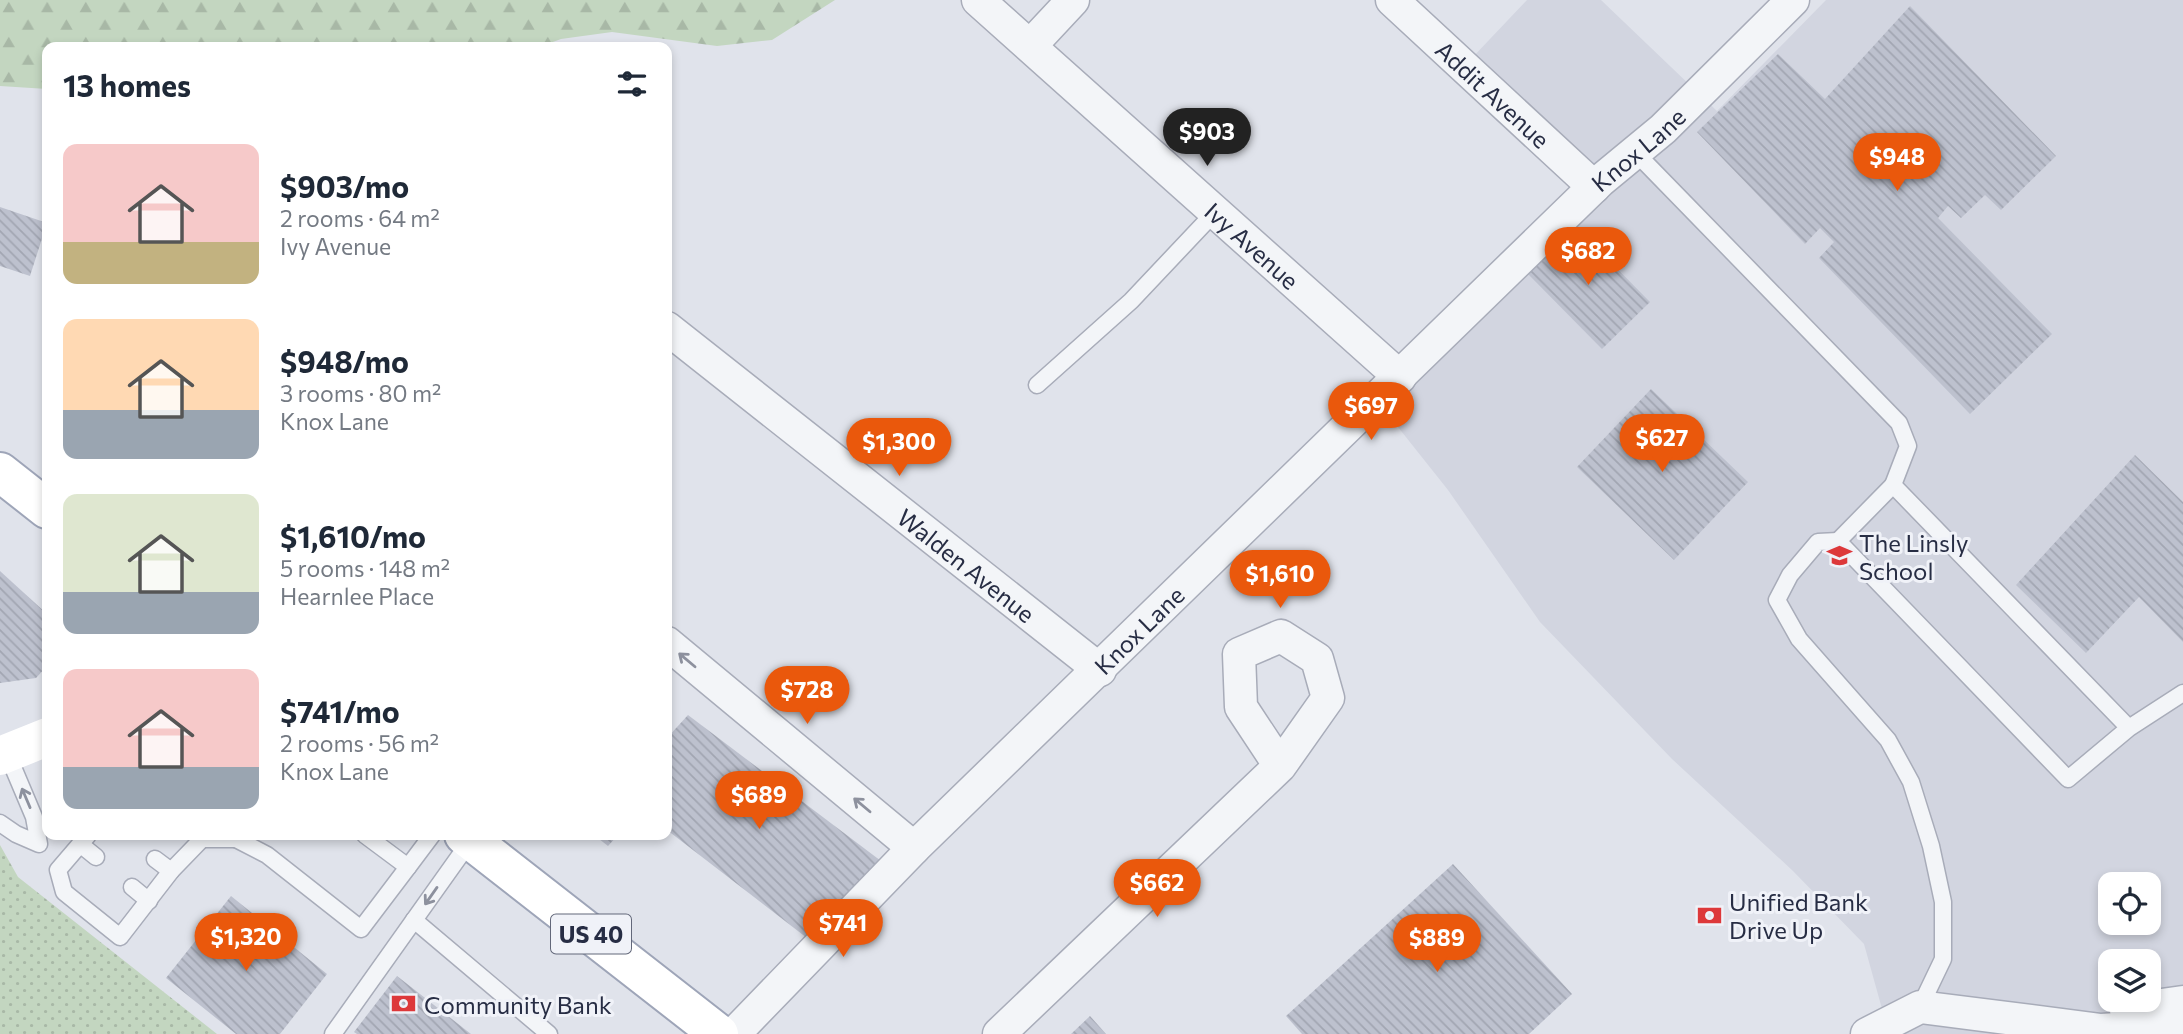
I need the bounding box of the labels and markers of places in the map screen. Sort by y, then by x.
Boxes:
pin: $903 [1166,108,1248,168]
pin: $948 [1856,134,1938,193]
pin: $682 [1547,228,1629,287]
pin: $697 [1330,382,1412,442]
pin: $627 [1621,414,1703,474]
pin: $1,300 [842,419,956,478]
place label: The Linsly School [1859,528,1969,585]
school or university icon: The Linsly School [1825,542,1853,570]
pin: $1,610 [1223,550,1337,610]
pin: $728 [766,666,848,726]
pin: $689 [718,772,800,831]
pin: $662 [1116,860,1198,919]
place label: Unified Bank Drive Up [1729,887,1868,944]
pin: $741 [802,900,884,959]
bank icon: Unified Bank Drive Up [1695,901,1723,929]
pin: $1,320 [189,914,303,973]
pin: $889 [1396,914,1478,974]
bank icon: Community Bank [390,990,418,1018]
place label: Community Bank [424,990,612,1019]

